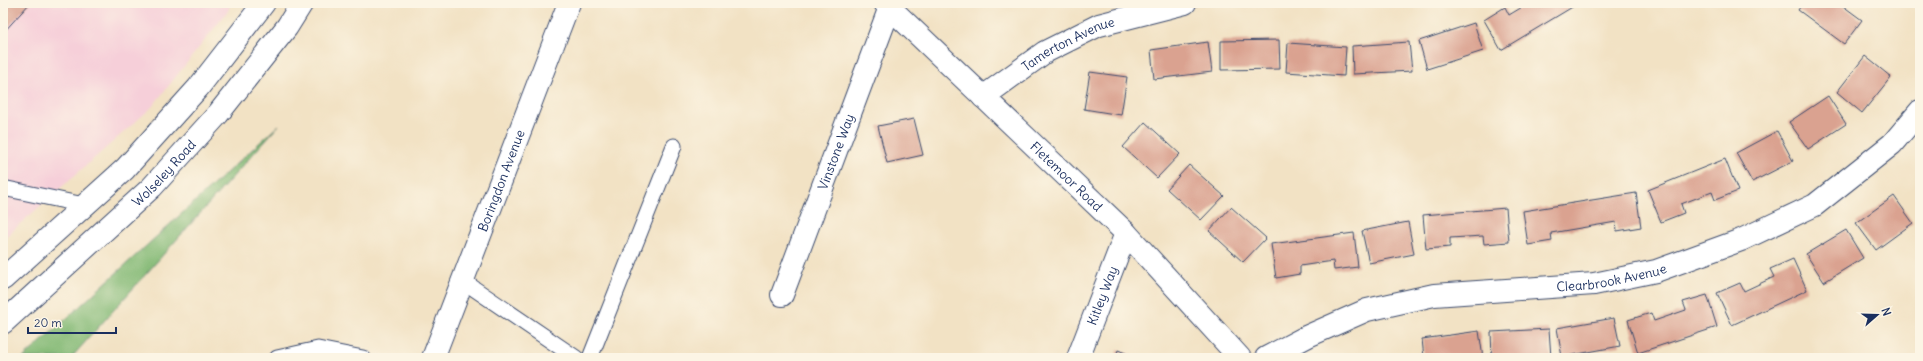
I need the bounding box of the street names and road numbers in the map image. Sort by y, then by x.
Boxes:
street label: Tamerton Avenue [1018,13,1116,75]
street label: Vinstone Way [814,111,858,192]
street label: Boringdon Avenue [474,127,528,234]
street label: Wolseley Road [128,136,199,210]
street label: Fletemoor Road [1027,138,1107,215]
street label: Clearbrook Avenue [1556,259,1669,295]
street label: Kitley Way [1083,263,1121,327]

